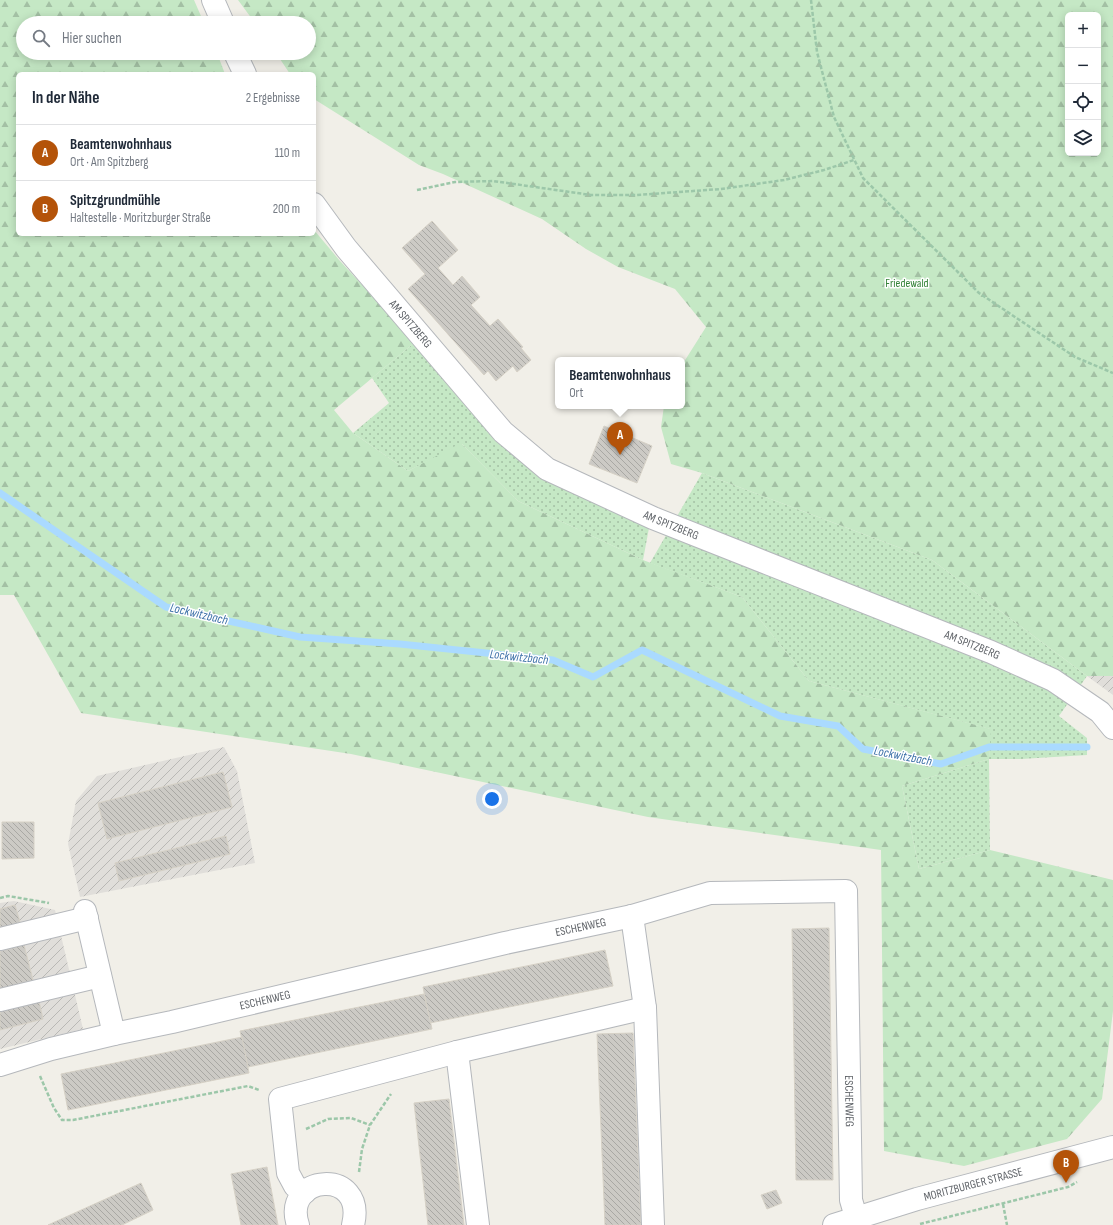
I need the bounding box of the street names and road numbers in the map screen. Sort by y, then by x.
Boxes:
street label: AM SPITZBERG [385,296,435,351]
street label: AM SPITZBERG [640,507,701,543]
street label: AM SPITZBERG [941,626,1002,663]
street label: ESCHENWEG [554,914,607,940]
street label: ESCHENWEG [238,987,292,1013]
street label: ESCHENWEG [841,1075,857,1127]
street label: MORITZBURGER STRASSE [922,1164,1024,1204]

